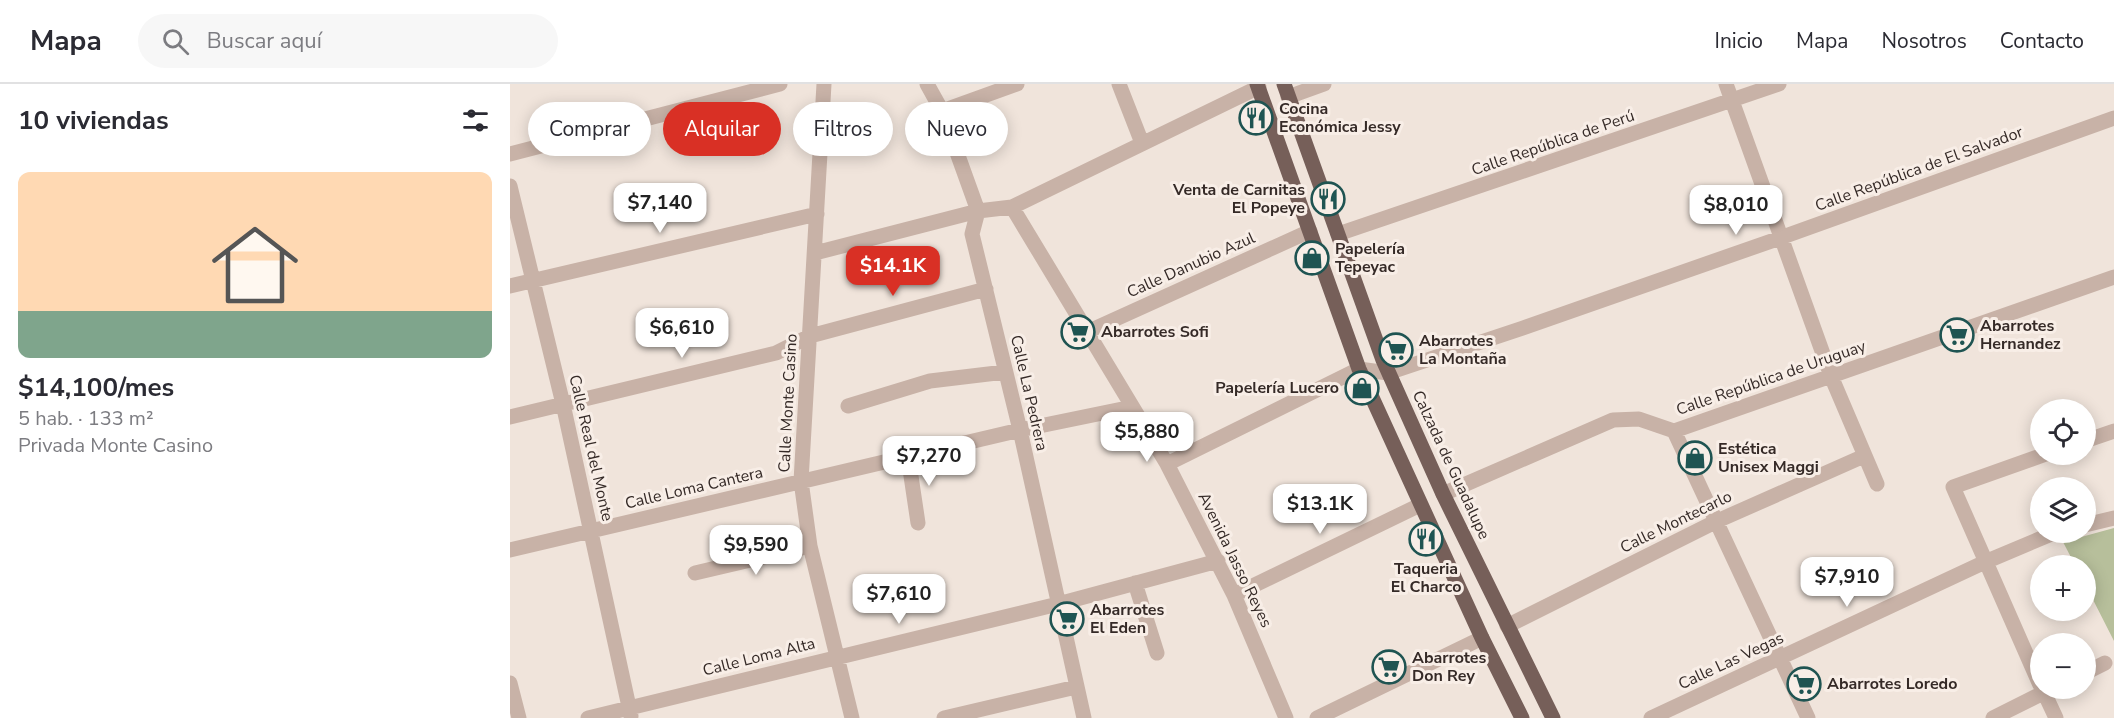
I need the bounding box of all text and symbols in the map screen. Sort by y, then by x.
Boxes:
search box [138,14,558,68]
text: Mapa [30,22,102,60]
icon: search [159,25,192,58]
text: Buscar aquí [207,26,322,56]
text: Inicio [1715,27,1763,55]
text: Mapa [1796,27,1848,55]
text: Nosotros [1881,27,1967,55]
text: Contacto [2000,27,2084,55]
place label: Cocina Económica Jessy [1279,98,1401,138]
restaurant icon: Cocina Económica Jessy [1238,100,1274,136]
chip: Comprar [528,102,651,156]
chip: Alquilar [663,102,781,156]
chip: Filtros [793,102,893,156]
chip: Nuevo [905,102,1008,156]
text: 10 viviendas [18,103,169,138]
icon: filters [459,104,492,137]
street label: Calle República de Perú [1469,105,1637,181]
street label: Calle República de El Salvador [1812,121,2026,217]
place label: Venta de Carnitas El Popeye [1172,179,1305,219]
restaurant icon: Venta de Carnitas El Popeye [1310,181,1346,217]
pin: $7,140 [611,183,709,234]
pin: $8,010 [1687,185,1785,236]
text: $7,140 [628,189,692,216]
text: $8,010 [1704,191,1768,218]
icon: home [201,211,309,319]
street label: Calle Danubio Azul [1123,227,1259,303]
place label: Papelería Tepeyac [1335,238,1405,278]
shop icon: Papelería Tepeyac [1294,240,1330,276]
pin: $14.1K [844,246,942,297]
text: $14.1K [860,252,926,279]
pin: $6,610 [633,308,731,359]
text: $6,610 [650,314,714,341]
supermarket icon: Abarrotes Sofi [1060,314,1096,350]
place label: Abarrotes Hernandez [1980,315,2061,355]
supermarket icon: Abarrotes Hernandez [1939,317,1975,353]
place label: Abarrotes Sofi [1101,321,1209,343]
place label: Abarrotes La Montaña [1419,330,1507,370]
supermarket icon: Abarrotes La Montaña [1378,332,1414,368]
street label: Calle Monte Casino [773,333,803,473]
street label: Calle La Pedrera [1005,333,1053,453]
street label: Calle República de Uruguay [1673,335,1870,421]
text: $14,100/mes [18,370,174,405]
shop icon: Papelería Lucero [1344,370,1380,406]
street label: Calle Real del Monte [563,373,619,523]
place label: Papelería Lucero [1215,377,1339,399]
street label: Calzada de Guadalupe [1407,387,1495,543]
map controls [2030,399,2096,699]
button: locate [2030,399,2096,465]
text: 5 hab. · 133 m² [18,405,154,432]
pin: $5,880 [1098,412,1196,463]
text: $5,880 [1115,418,1179,445]
text: Privada Monte Casino [18,432,213,459]
pin: $7,270 [880,436,978,487]
place label: Estética Unisex Maggi [1718,438,1819,478]
shop icon: Estética Unisex Maggi [1677,440,1713,476]
text: $7,270 [897,442,961,469]
street label: Calle Loma Cantera [623,461,765,515]
button: layers [2030,477,2096,543]
pin: $13.1K [1271,484,1369,535]
street label: Calle Montecarlo [1616,485,1736,559]
street label: Avenida Jasso Reyes [1193,489,1277,631]
text: $13.1K [1287,490,1353,517]
restaurant icon: Taqueria El Charco [1408,521,1444,557]
pin: $9,590 [707,525,805,576]
text: $9,590 [724,531,788,558]
button: + [2030,555,2096,621]
pin: $7,910 [1798,557,1896,608]
place label: Taqueria El Charco [1391,558,1461,598]
text: $7,910 [1815,563,1879,590]
pin: $7,610 [850,574,948,625]
text: $7,610 [867,580,931,607]
place label: Abarrotes El Eden [1090,599,1165,639]
supermarket icon: Abarrotes El Eden [1049,601,1085,637]
street label: Calle Las Vegas [1675,627,1787,695]
street label: Calle Loma Alta [700,632,818,682]
button: − [2030,633,2096,699]
place label: Abarrotes Don Rey [1412,647,1487,687]
supermarket icon: Abarrotes Don Rey [1371,649,1407,685]
supermarket icon: Abarrotes Loredo [1786,666,1822,702]
place label: Abarrotes Loredo [1827,673,1957,695]

